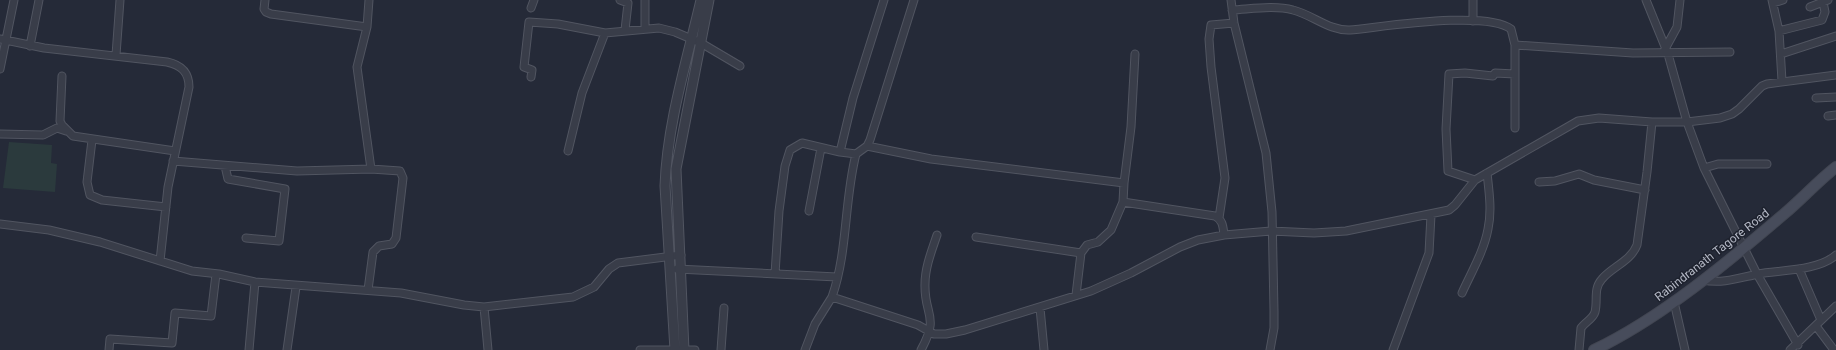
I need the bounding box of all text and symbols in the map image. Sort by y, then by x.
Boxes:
street label: Rabindranath Tagore Road [1652,206,1772,304]

